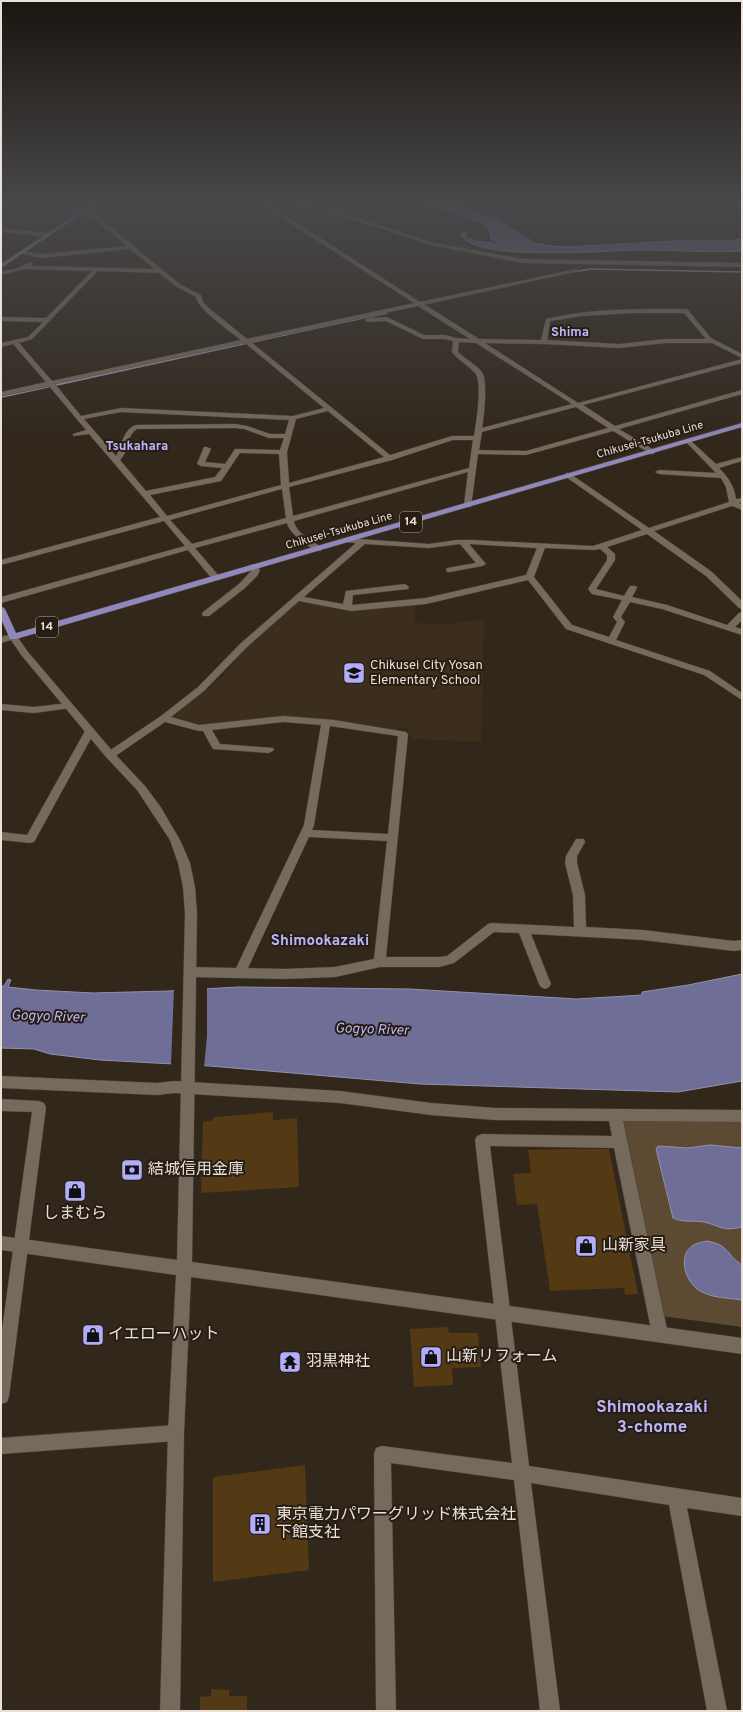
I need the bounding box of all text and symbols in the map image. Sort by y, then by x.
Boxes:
district label: Shima [551,325,589,341]
street label: Chikusei-Tsukuba Line [595,418,705,462]
district label: Tsukahara [106,439,168,455]
street label: Chikusei-Tsukuba Line [284,509,394,553]
road number: 14 [400,512,422,532]
road number: 14 [36,617,58,637]
place label: Chikusei City Yosan Elementary School [370,658,483,689]
school or university icon: Chikusei City Yosan Elementary School [341,660,367,686]
district label: Shimookazaki [271,932,369,951]
water label: Gogyo River [11,1007,87,1027]
water label: Gogyo River [335,1020,411,1040]
bank icon: 結城信用金庫 [119,1157,145,1183]
place label: 結城信用金庫 [148,1160,244,1180]
shop icon: しまむら [62,1178,88,1204]
place label: しまむら [43,1204,107,1224]
shop icon: 山新家具 [573,1233,599,1259]
place label: 山新家具 [602,1236,666,1256]
shop icon: イエローハット [80,1322,106,1348]
place label: イエローハット [108,1325,220,1345]
shop icon: 山新リフォーム [418,1344,444,1370]
place label: 山新リフォーム [446,1347,558,1367]
temple icon: 羽黒神社 [277,1349,303,1375]
place label: 羽黒神社 [306,1352,370,1372]
district label: Shimookazaki 3-chome [596,1397,708,1439]
place label: 東京電力パワーグリッド株式会社 下館支社 [276,1505,516,1543]
building icon: 東京電力パワーグリッド株式会社 下館支社 [247,1511,273,1537]

